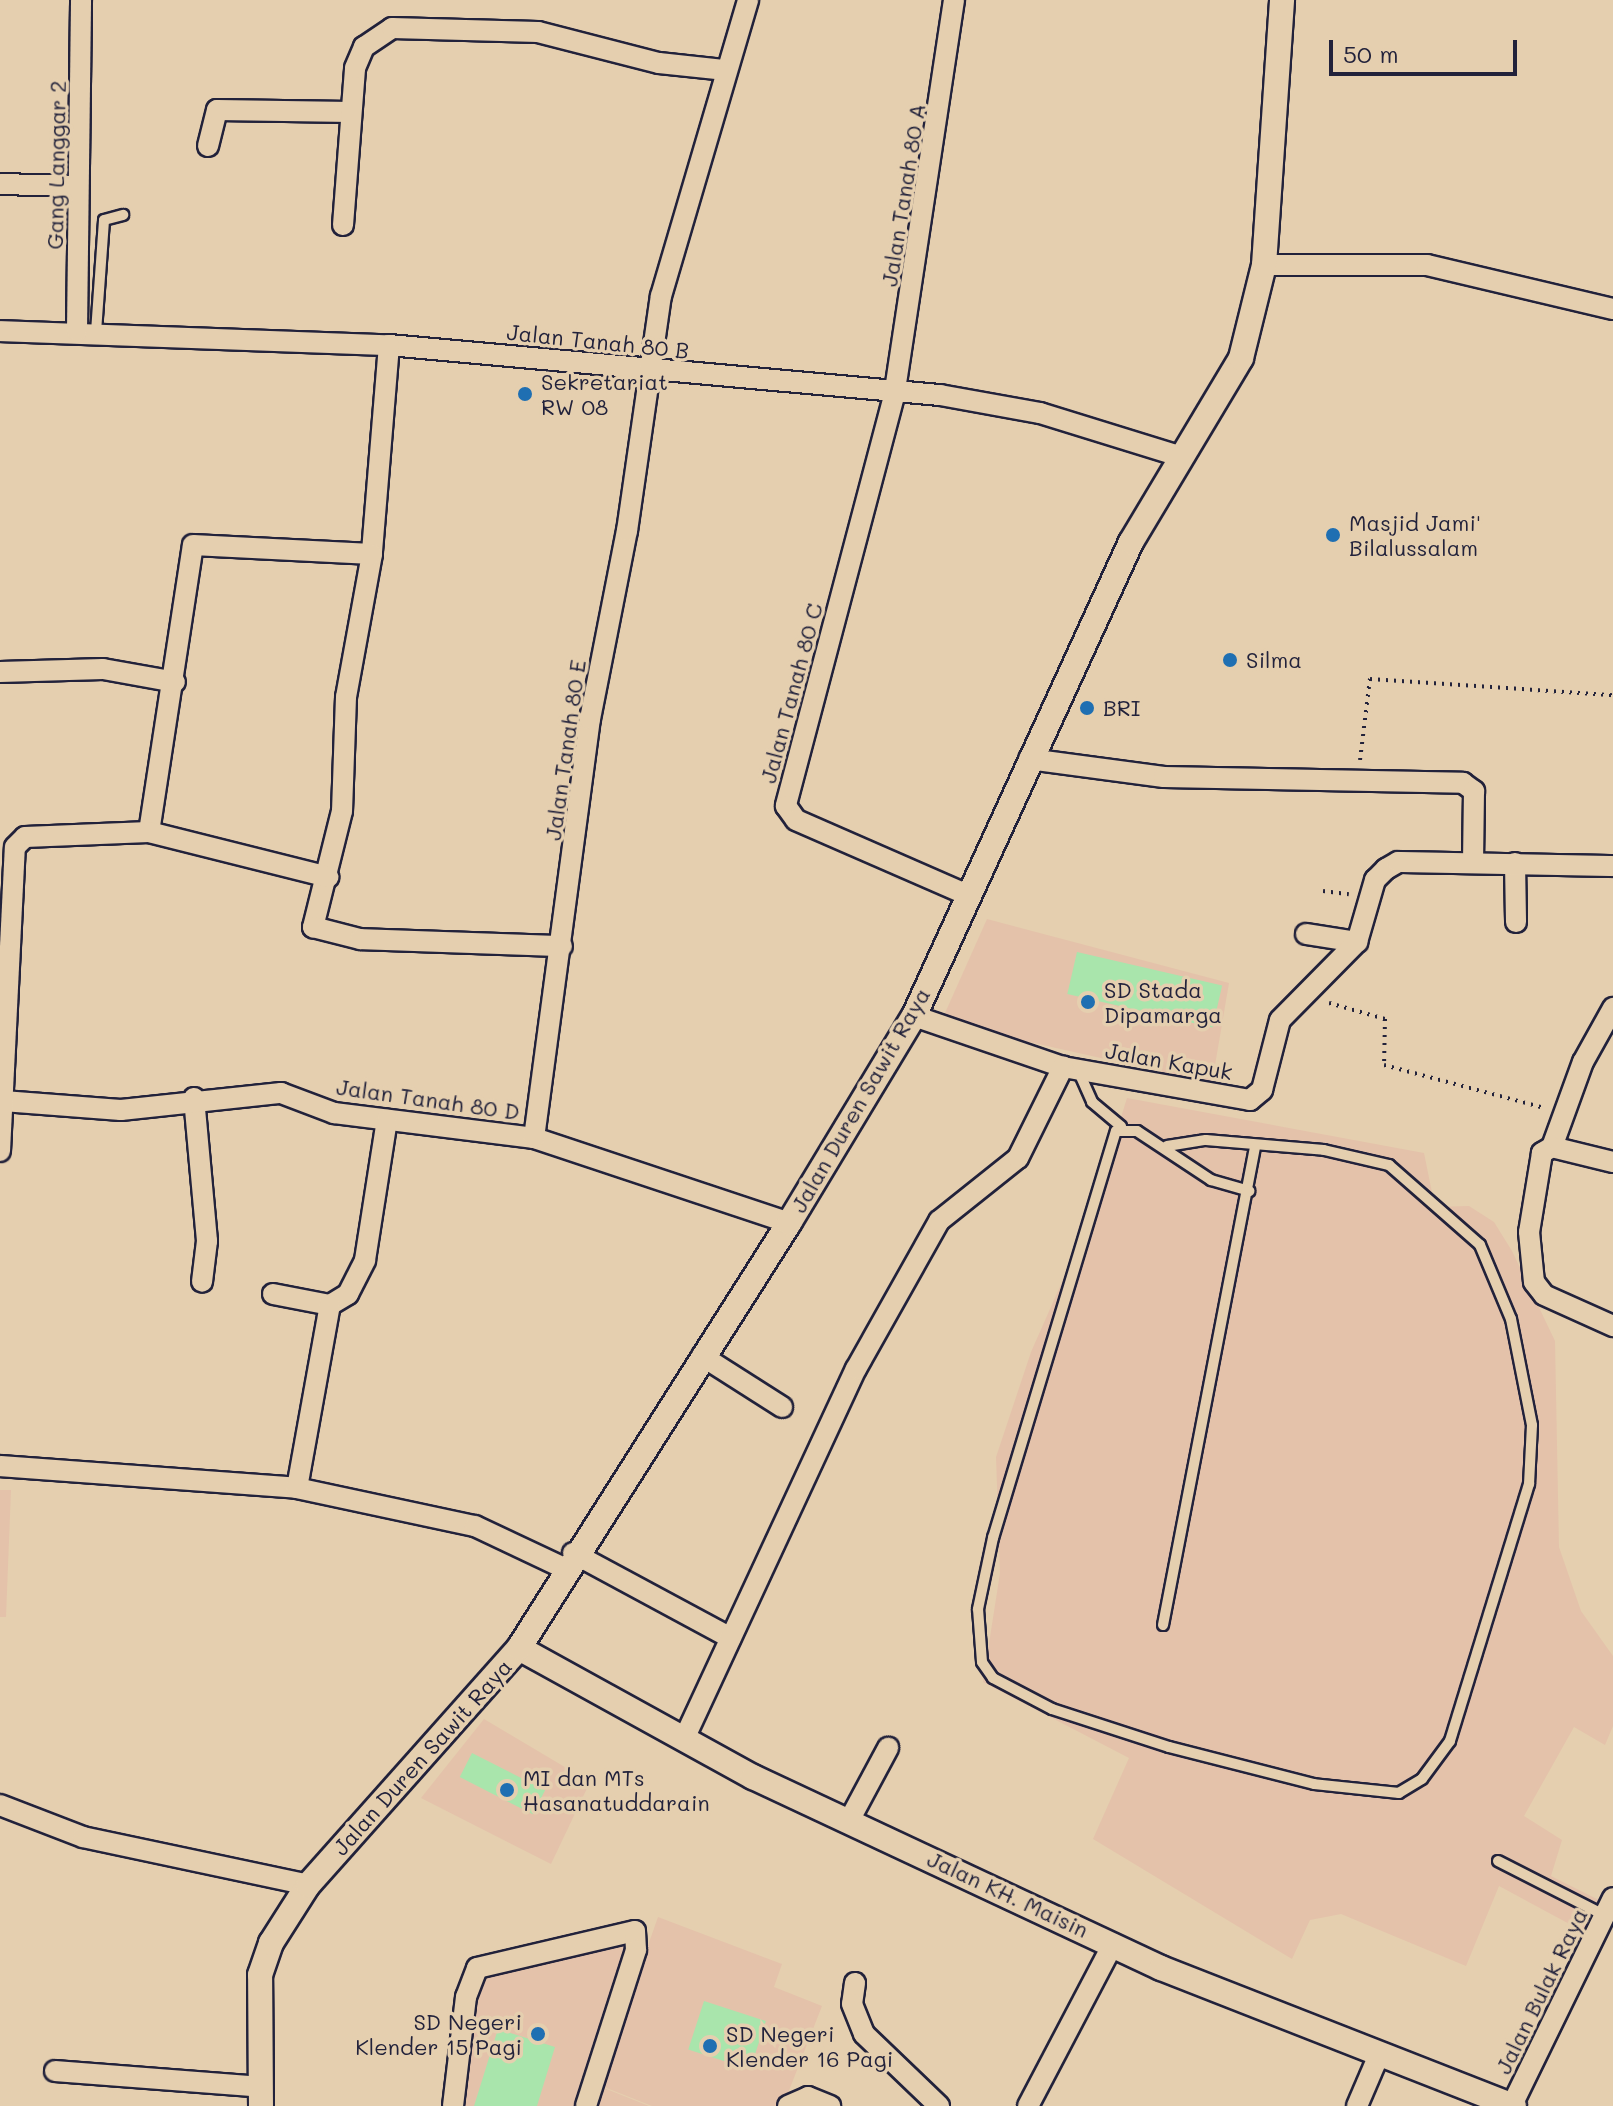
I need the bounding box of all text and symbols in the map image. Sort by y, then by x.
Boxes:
scale bar [1333,24,1521,74]
text: 50 m [1343,38,1399,69]
street label: Gang Langgar 2 [41,80,71,250]
street label: Jalan Tanah 80 A [876,102,930,288]
street label: Jalan Tanah 80 B [506,318,690,364]
place label: Sekretariat RW 08 [541,368,668,420]
marker: Sekretariat RW 08 [516,385,534,403]
place label: Masjid Jami' Bilalussalam [1349,509,1481,560]
marker: Masjid Jami' Bilalussalam [1324,526,1342,544]
street label: Jalan Tanah 80 C [754,600,828,786]
place label: Silma [1246,647,1302,673]
marker: Silma [1221,651,1239,669]
street label: Jalan Tanah 80 E [539,658,591,842]
place label: BRI [1103,695,1140,721]
marker: BRI [1078,699,1096,717]
place label: SD Stada Dipamarga [1104,976,1222,1028]
street label: Jalan Duren Sawit Raya [785,983,935,1217]
marker: SD Stada Dipamarga [1079,993,1097,1011]
street label: Jalan Kapuk [1103,1037,1235,1085]
street label: Jalan Tanah 80 D [335,1073,521,1125]
street label: Jalan Duren Sawit Raya [327,1653,517,1861]
place label: MI dan MTs Hasanatuddarain [523,1764,710,1816]
marker: MI dan MTs Hasanatuddarain [498,1781,516,1799]
street label: Jalan KH. Maisin [923,1845,1093,1943]
street label: Jalan Bulak Raya [1489,1904,1593,2078]
place label: SD Negeri Klender 15 Pagi [355,2008,522,2060]
place label: SD Negeri Klender 16 Pagi [726,2020,893,2072]
marker: SD Negeri Klender 15 Pagi [529,2025,547,2043]
marker: SD Negeri Klender 16 Pagi [701,2037,719,2055]

